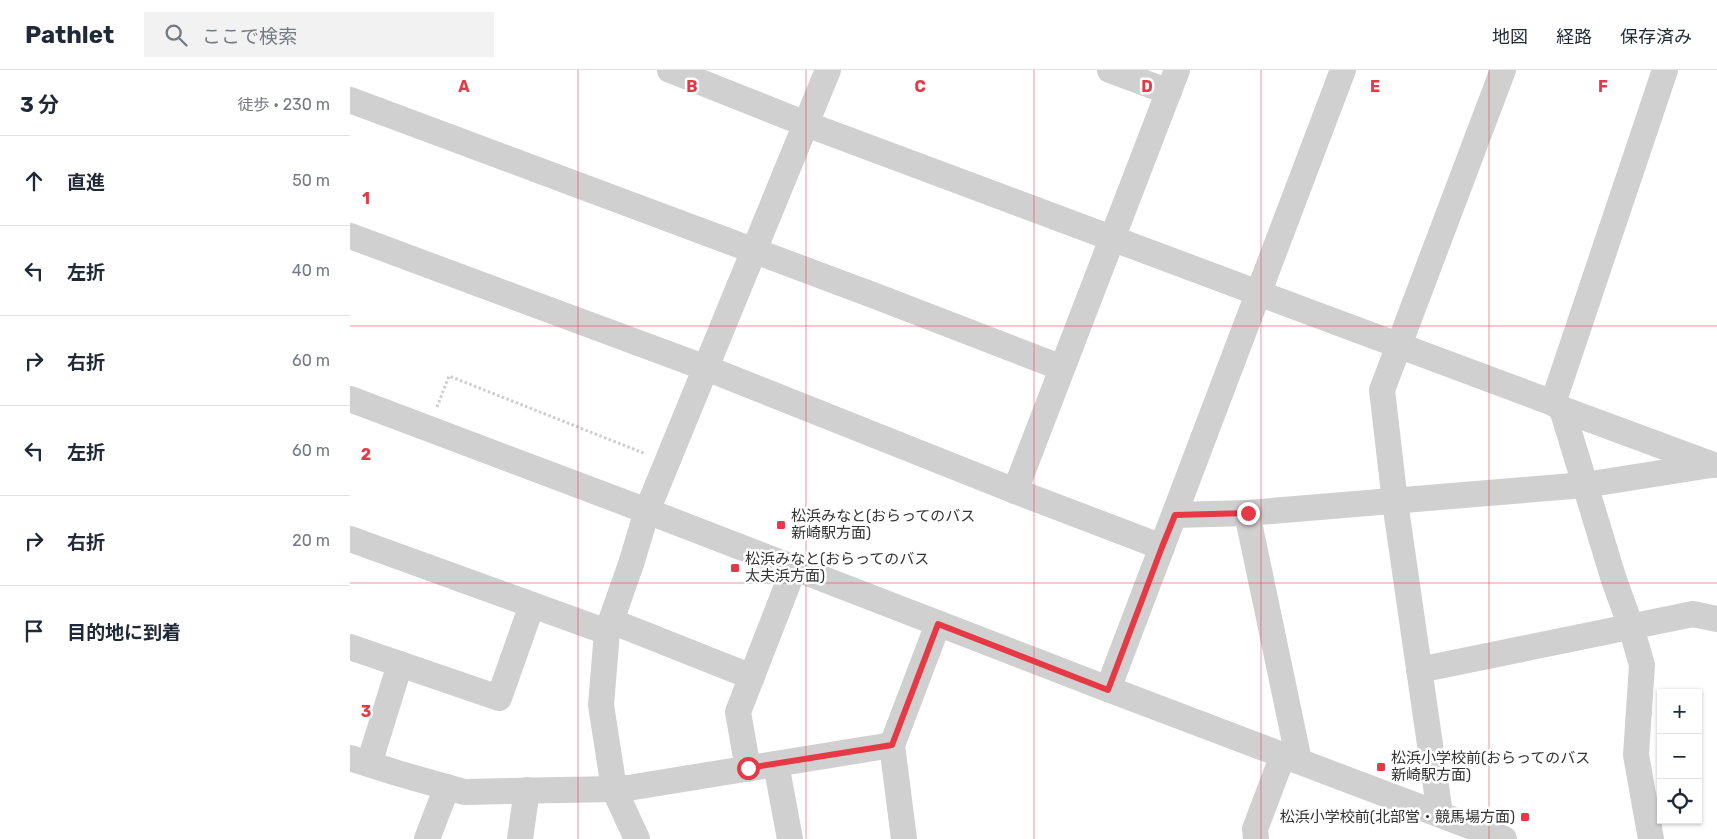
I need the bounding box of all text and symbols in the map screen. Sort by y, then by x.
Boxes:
search box [144,12,494,57]
text: Pathlet [25,21,114,49]
icon: search [162,21,190,49]
text: ここで検索 [202,25,297,48]
text: 地図 [1492,26,1528,48]
text: 経路 [1556,26,1592,48]
text: 保存済み [1620,26,1692,48]
text: A [458,77,470,96]
text: B [686,77,698,96]
text: C [914,77,926,96]
text: D [1141,77,1153,96]
text: E [1370,77,1380,96]
text: F [1598,77,1608,96]
text: 3 分 [20,92,59,117]
text: 徒歩 · 230 m [238,95,330,114]
icon: ahead [20,167,48,195]
text: 直進 [67,171,105,194]
text: 50 m [292,171,330,190]
text: 1 [362,189,370,208]
icon: left [20,257,48,285]
text: 左折 [67,261,105,284]
text: 40 m [292,261,330,280]
icon: right [20,347,48,375]
text: 右折 [67,351,105,374]
text: 60 m [292,351,330,370]
icon: left [20,437,48,465]
text: 左折 [67,441,105,464]
text: 60 m [292,441,330,460]
text: 2 [361,445,371,464]
route end [1237,502,1260,525]
place label: 松浜みなと(おらってのバス 新崎駅方面) [791,507,975,542]
marker: 松浜みなと(おらってのバス 新崎駅方面) [775,519,787,531]
icon: right [20,527,48,555]
text: 右折 [67,531,105,554]
text: 20 m [292,531,330,550]
place label: 松浜みなと(おらってのバス 太夫浜方面) [745,550,929,585]
marker: 松浜みなと(おらってのバス 太夫浜方面) [729,562,741,574]
icon: arrive [20,617,48,645]
text: 目的地に到着 [67,621,181,644]
map controls [1657,689,1702,824]
button: + [1657,689,1702,734]
text: 3 [361,702,371,721]
button: − [1657,734,1702,779]
place label: 松浜小学校前(おらってのバス 新崎駅方面) [1391,749,1590,784]
route start [737,757,760,780]
marker: 松浜小学校前(おらってのバス 新崎駅方面) [1375,761,1387,773]
button: locate [1657,779,1702,824]
place label: 松浜小学校前(北部営・競馬場方面) [1280,808,1515,826]
marker: 松浜小学校前(北部営・競馬場方面) [1519,811,1531,823]

